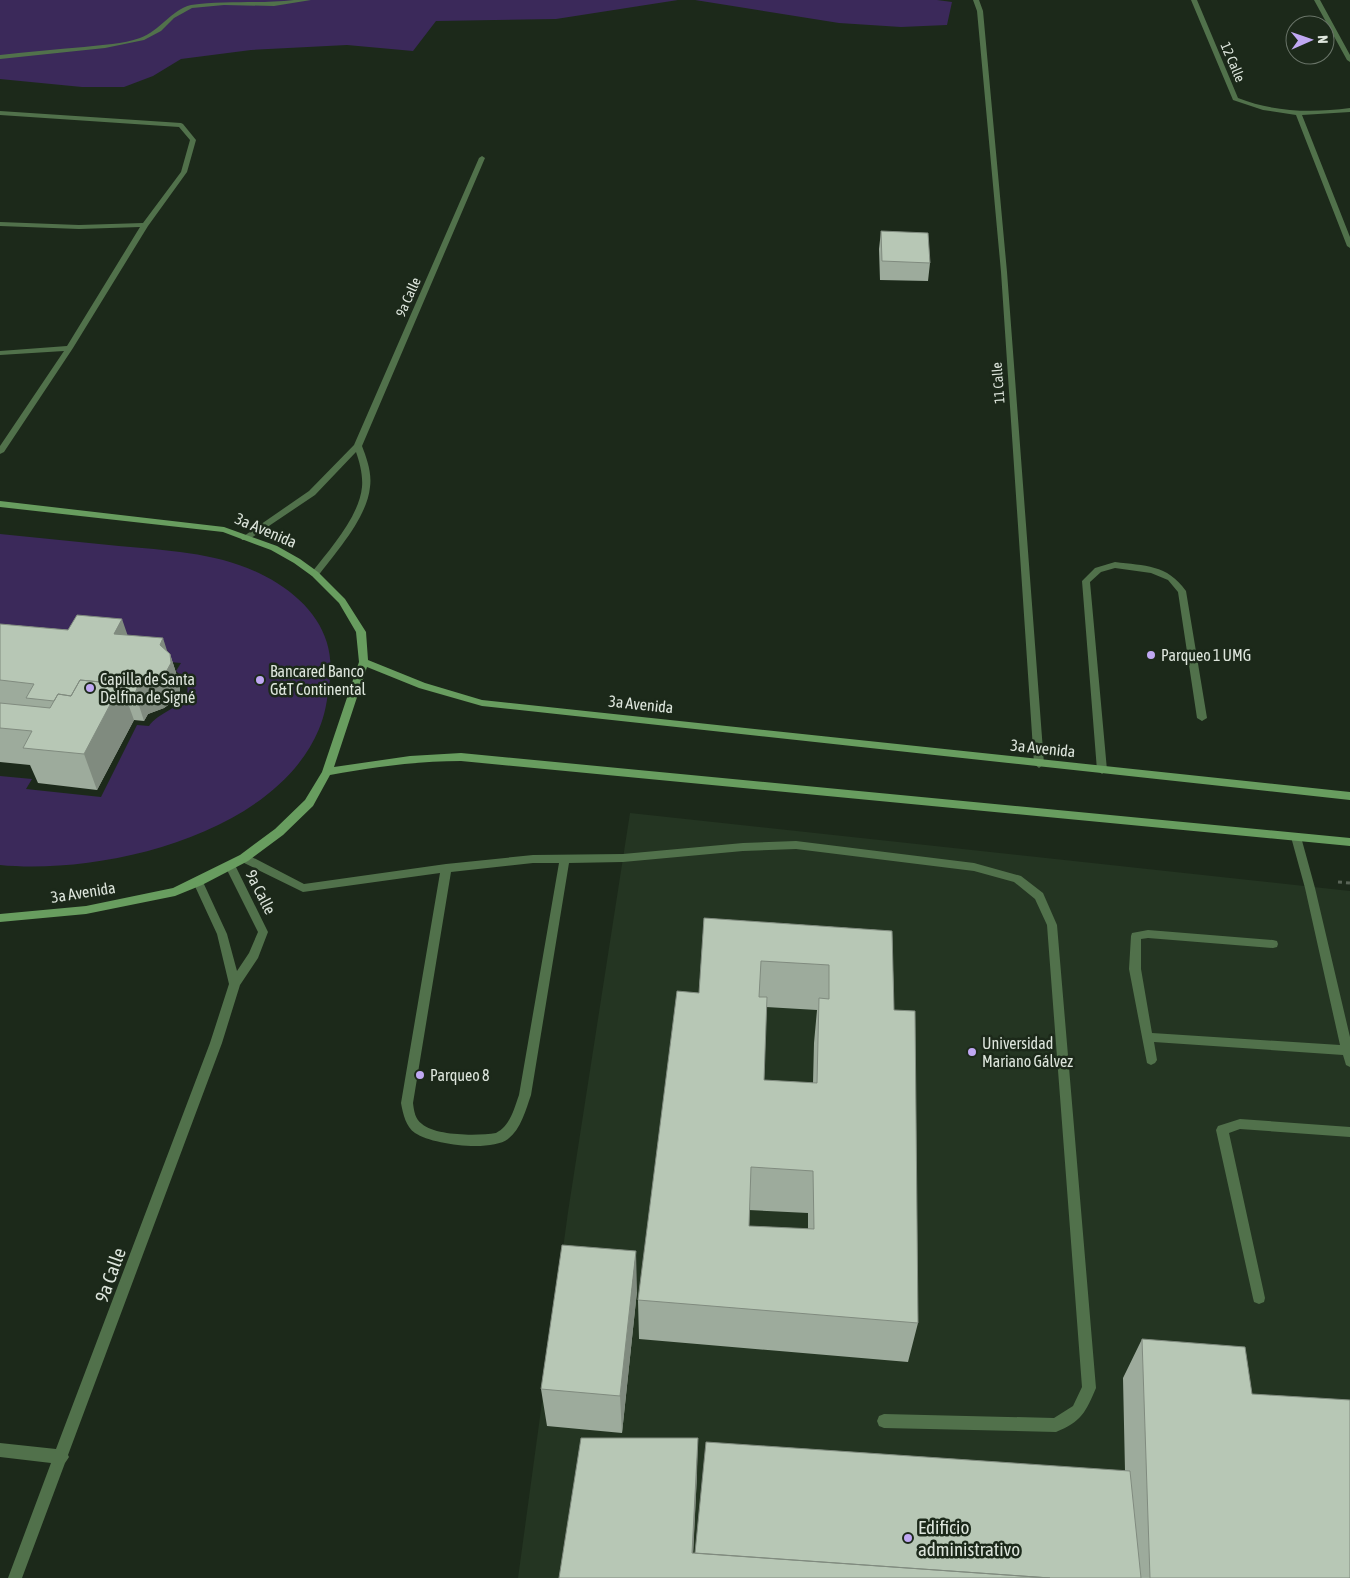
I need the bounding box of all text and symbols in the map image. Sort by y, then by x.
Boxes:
north arrow [1285,15,1335,65]
text: N [1315,35,1331,44]
street label: 12 Calle [1218,40,1248,84]
street label: 9a Calle [392,275,424,319]
street label: 11 Calle [989,362,1007,404]
street label: 3a Avenida [232,509,300,551]
place label: Parqueo 1 UMG [1161,646,1251,665]
marker: Parqueo 1 UMG [1145,649,1157,661]
place label: Bancared Banco G&T Continental [270,662,367,698]
place label: Capilla de Santa Delfina de Signé [100,670,195,707]
marker: Bancared Banco G&T Continental [254,674,266,686]
marker: Capilla de Santa Delfina de Signé [84,682,96,694]
street label: 3a Avenida [608,692,674,716]
street label: 3a Avenida [1010,736,1076,760]
street label: 9a Calle [242,867,280,917]
street label: 3a Avenida [49,878,117,906]
place label: Universidad Mariano Gálvez [982,1034,1073,1070]
marker: Universidad Mariano Gálvez [966,1046,978,1058]
place label: Parqueo 8 [430,1066,489,1085]
marker: Parqueo 8 [414,1069,426,1081]
street label: 9a Calle [90,1245,130,1305]
place label: Edificio administrativo [918,1516,1020,1560]
marker: Edificio administrativo [902,1532,914,1544]

